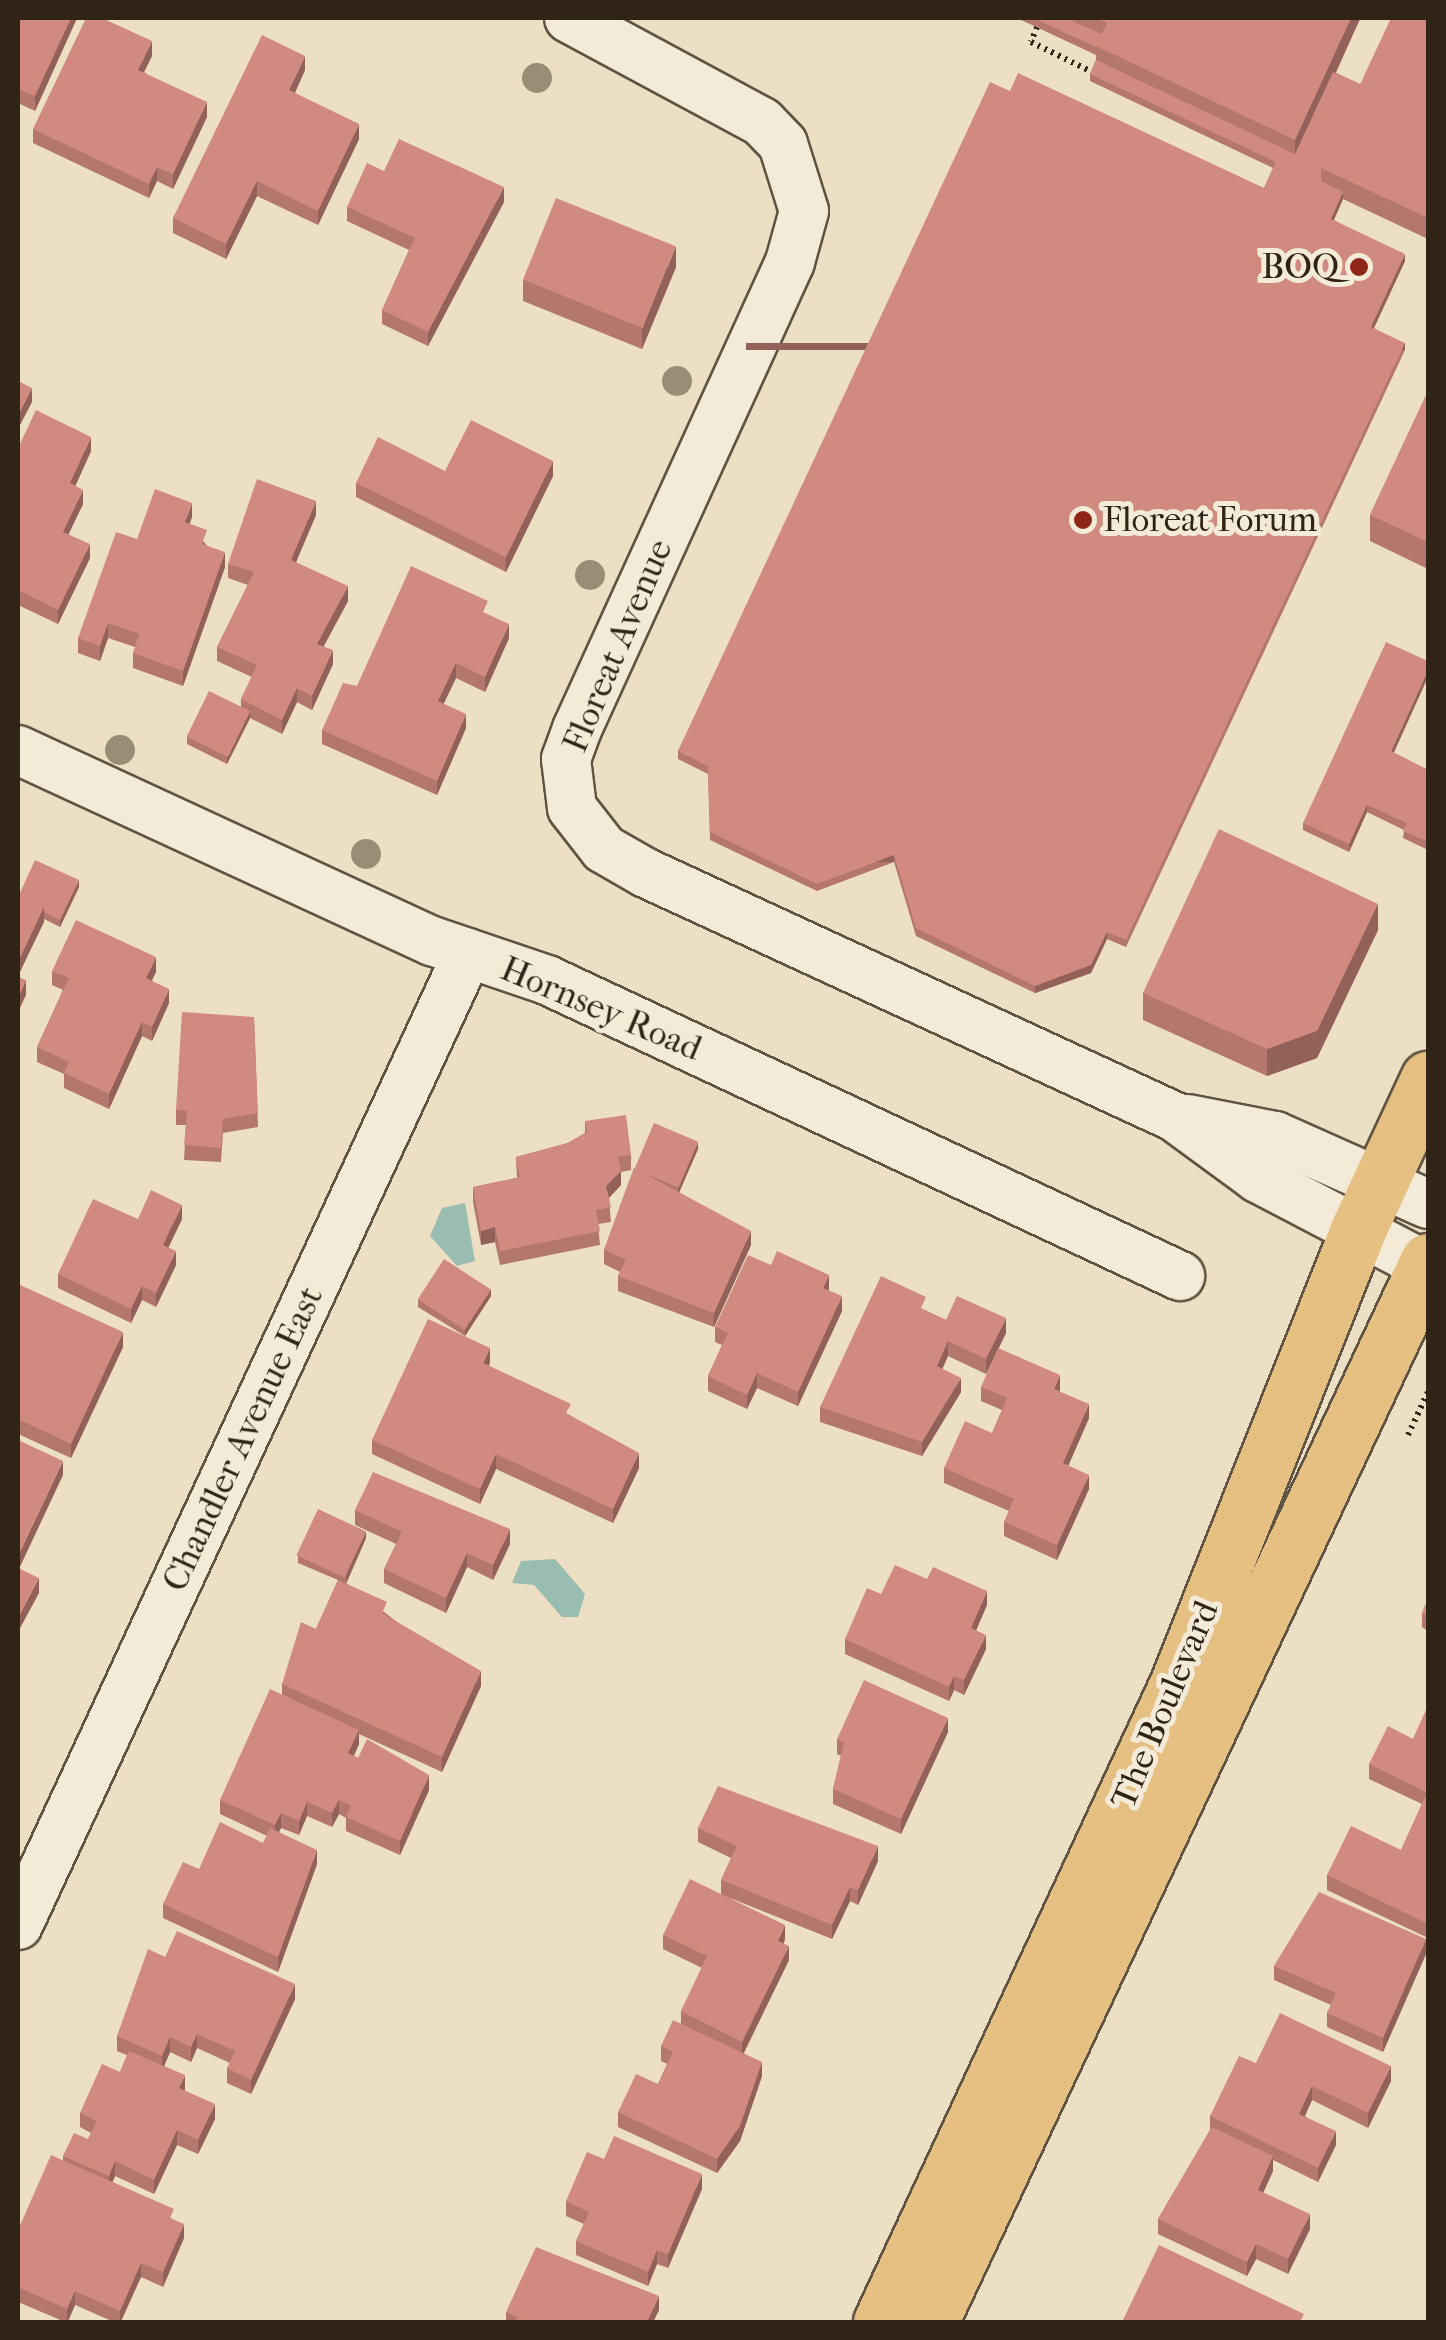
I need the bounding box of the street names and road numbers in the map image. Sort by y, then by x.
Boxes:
street label: Floreat Avenue [554,533,682,759]
street label: Hornsey Road [494,948,708,1070]
street label: Chandler Avenue East [154,1280,332,1598]
street label: The Boulevard [1102,1595,1228,1815]

